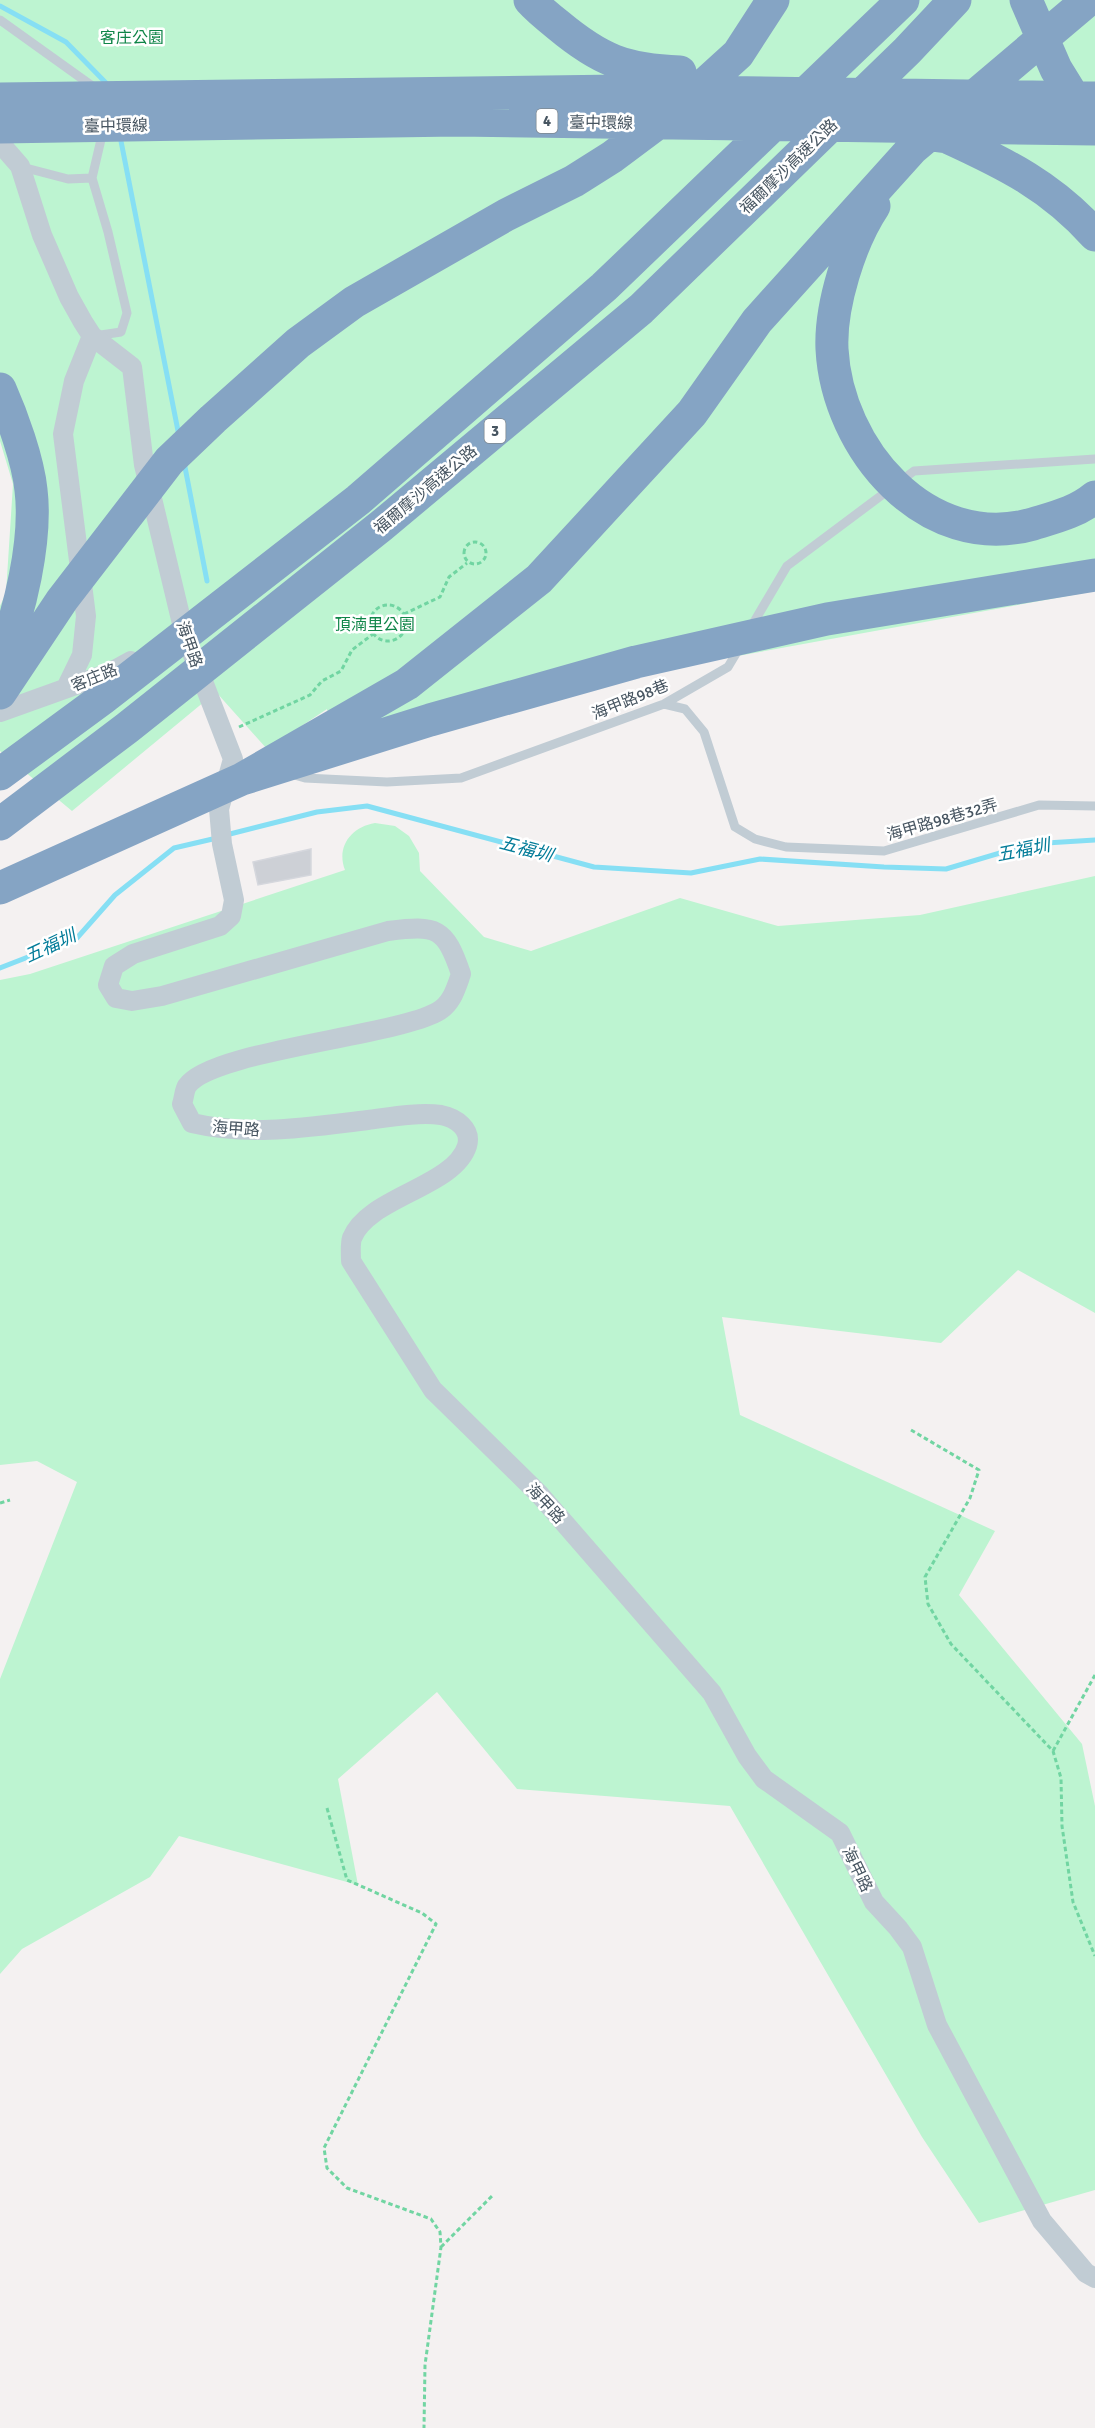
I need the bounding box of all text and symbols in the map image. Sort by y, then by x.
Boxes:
park label: 客庄公園 [100,28,164,48]
road number: 4 [536,109,558,133]
street label: 臺中環線 [569,112,633,134]
street label: 臺中環線 [84,115,148,137]
street label: 福爾摩沙高速公路 [736,115,842,218]
road number: 3 [484,419,506,443]
street label: 福爾摩沙高速公路 [370,441,481,539]
park label: 頂湳里公園 [335,615,415,635]
street label: 海甲路 [172,618,206,670]
street label: 客庄路 [68,660,120,696]
street label: 海甲路98巷 [589,675,672,724]
street label: 海甲路98巷32弄 [884,795,1000,845]
water label: 五福圳 [497,831,558,867]
water label: 五福圳 [994,833,1055,866]
water label: 五福圳 [21,923,82,967]
street label: 海甲路 [211,1117,261,1141]
street label: 海甲路 [522,1479,569,1528]
street label: 海甲路 [838,1843,877,1895]

